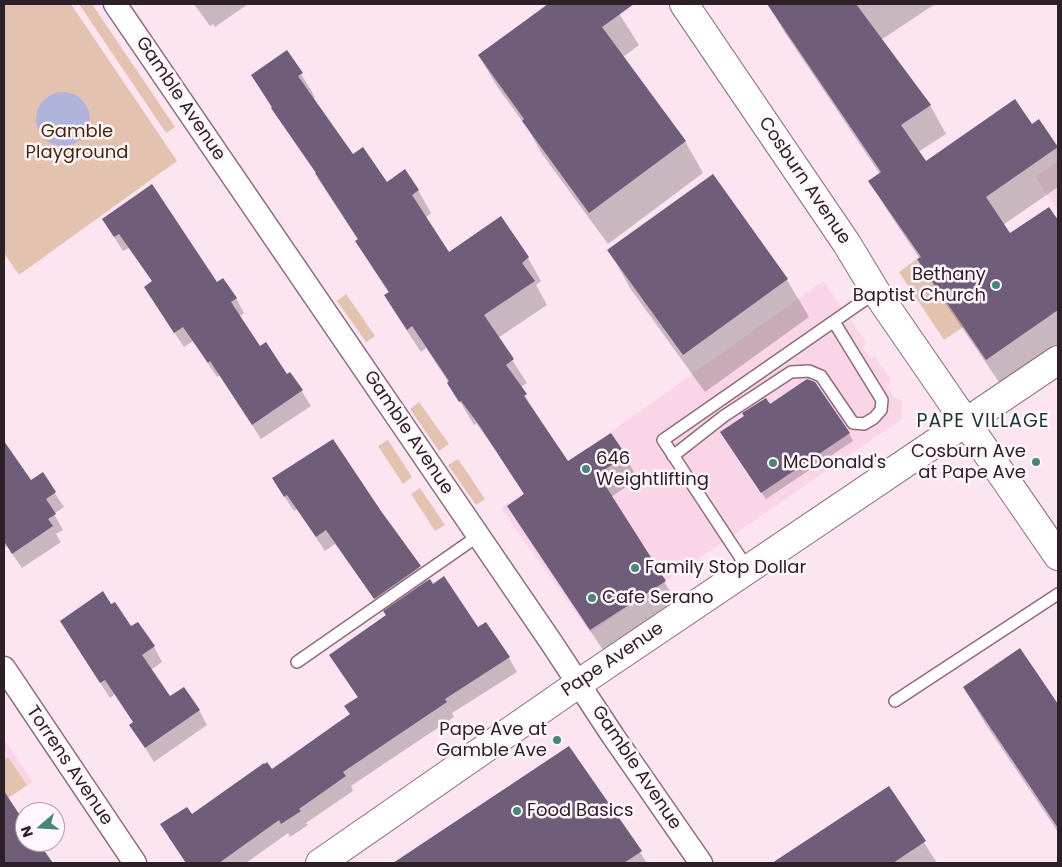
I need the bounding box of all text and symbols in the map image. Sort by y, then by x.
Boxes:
street label: Gamble Avenue [131,33,229,165]
street label: Cosburn Avenue [753,113,855,249]
park label: Gamble Playground [26,121,128,163]
place label: Bethany Baptist Church [853,264,986,306]
marker: Bethany Baptist Church [990,279,1002,291]
street label: Gamble Avenue [359,367,457,499]
district label: PAPE VILLAGE [915,411,1051,433]
place label: Cosburn Ave at Pape Ave [911,441,1026,484]
place label: 646 Weightlifting [596,448,709,490]
place label: McDonald's [783,452,886,474]
marker: Cosburn Ave at Pape Ave [1030,456,1042,468]
marker: McDonald's [767,457,779,469]
marker: 646 Weightlifting [580,463,592,475]
place label: Family Stop Dollar [645,557,806,579]
marker: Family Stop Dollar [629,562,641,574]
place label: Cafe Serano [602,587,714,609]
marker: Cafe Serano [586,592,598,604]
street label: Pape Avenue [558,618,668,702]
street label: Torrens Avenue [21,702,117,830]
street label: Gamble Avenue [587,702,685,834]
place label: Pape Ave at Gamble Ave [436,719,547,762]
marker: Pape Ave at Gamble Ave [551,734,563,746]
place label: Food Basics [527,800,633,822]
north arrow [15,802,65,852]
marker: Food Basics [511,805,523,817]
text: N [16,823,38,840]

